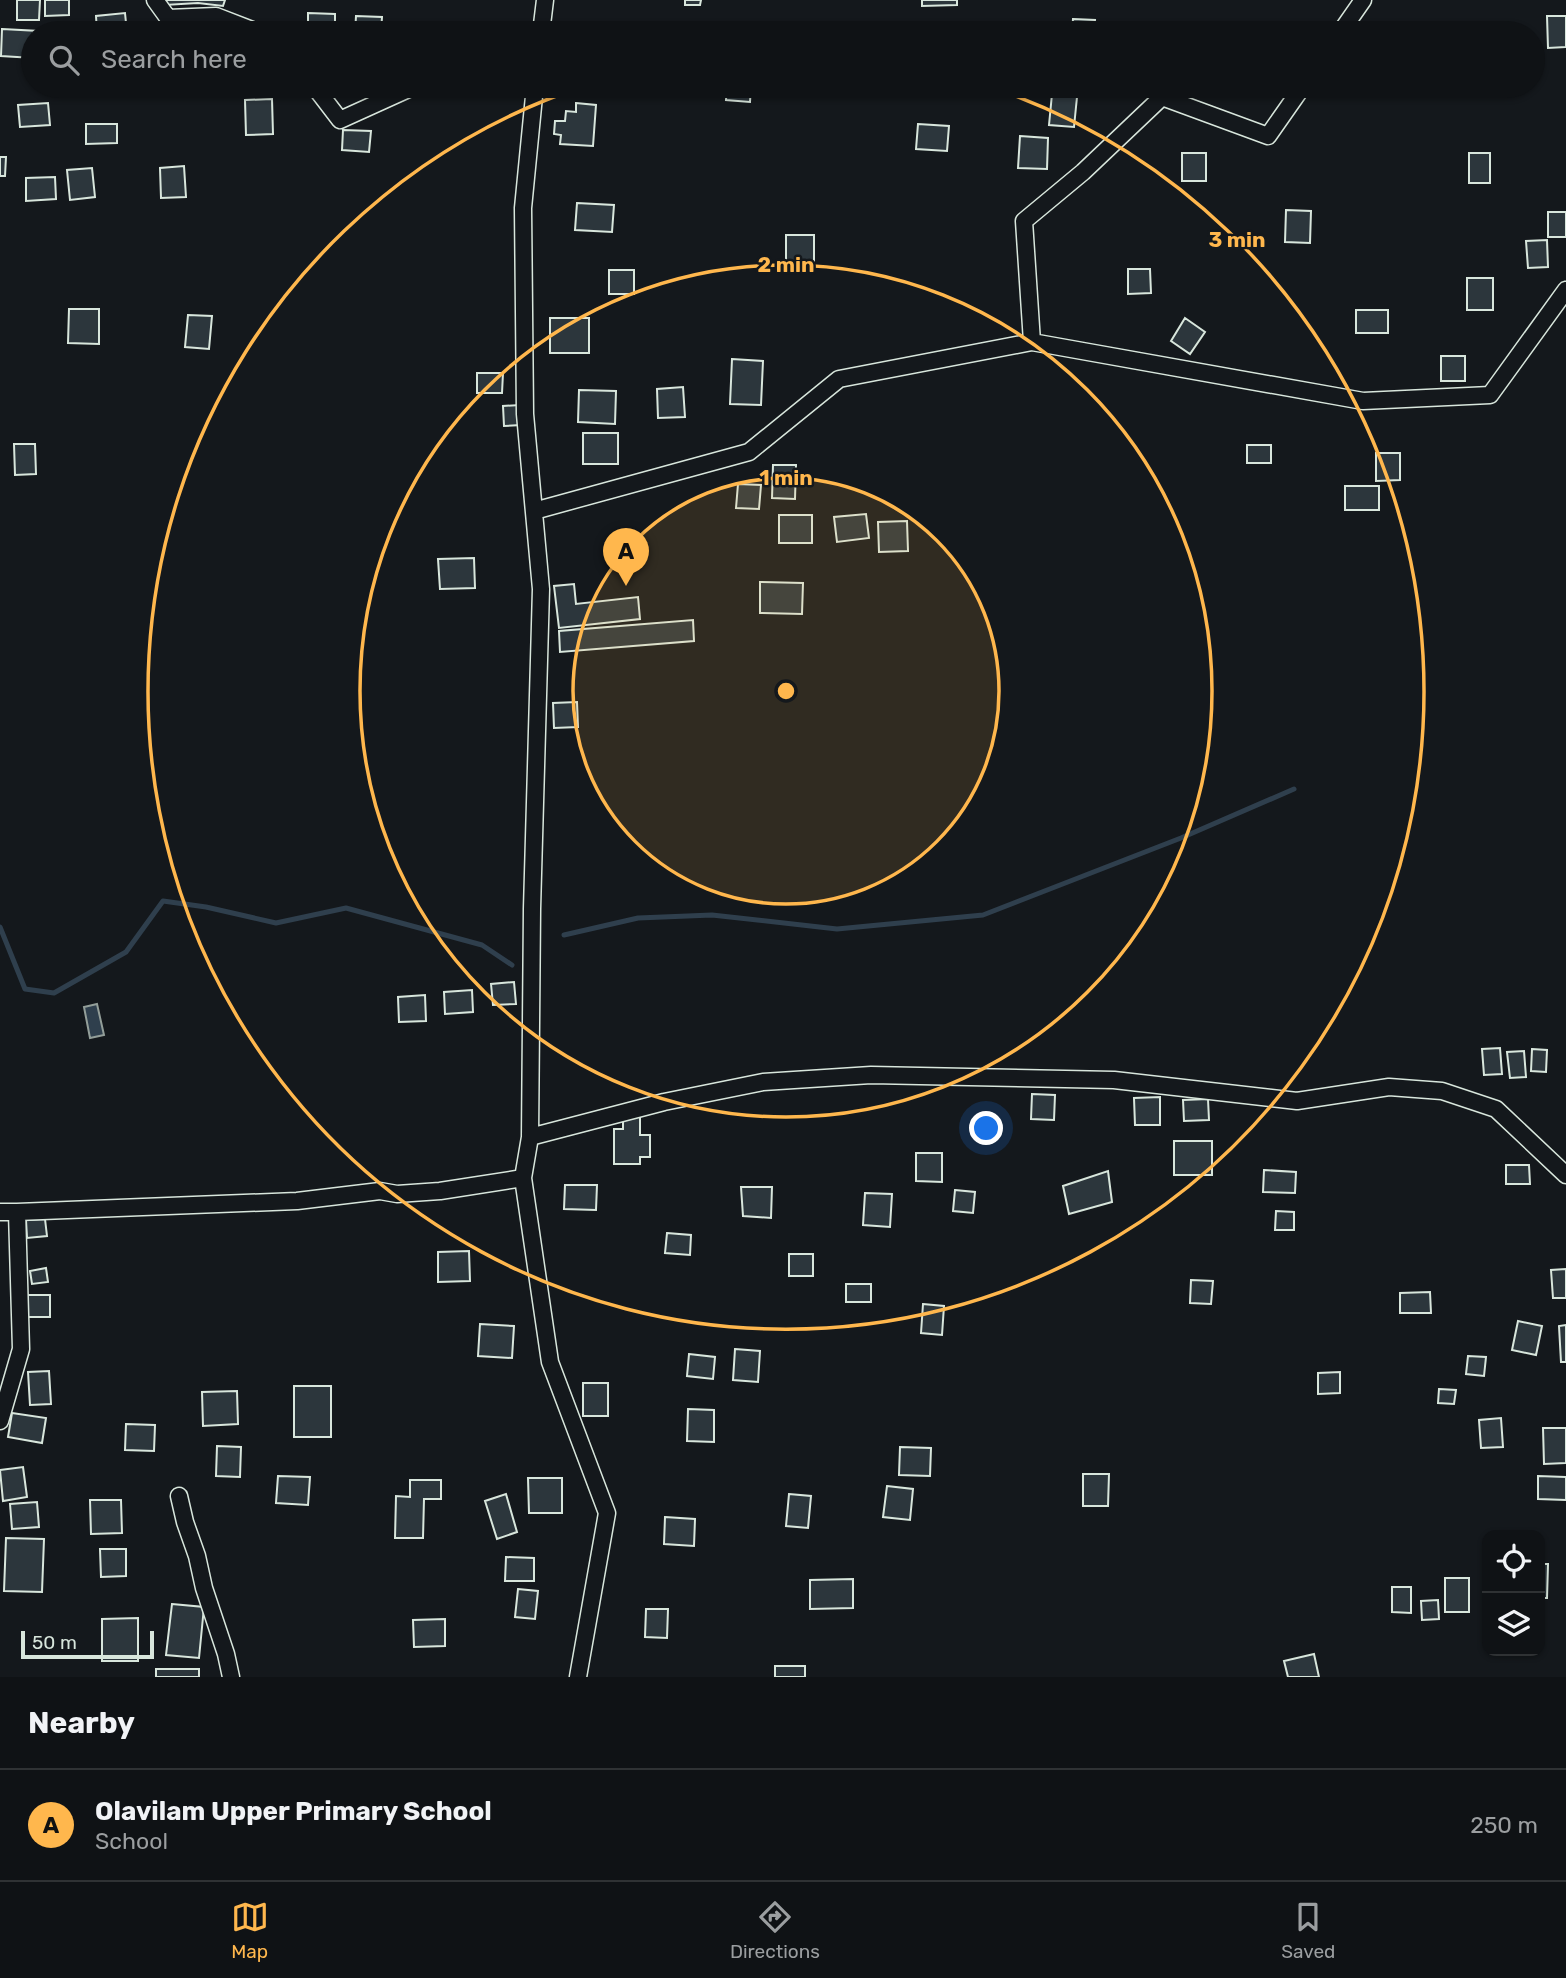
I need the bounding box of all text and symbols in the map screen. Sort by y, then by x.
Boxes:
search box [21,21,1545,98]
icon: search [45,41,83,79]
text: Search here [101,44,247,75]
text: 3 min [1208,227,1266,252]
text: 2 min [758,252,814,277]
text: 1 min [759,465,813,490]
pin: A [603,528,649,586]
centre of rings [774,679,798,703]
your location [969,1111,1003,1145]
map controls [1482,1530,1545,1656]
button: locate [1482,1530,1545,1593]
button: layers [1482,1593,1545,1656]
scale bar [21,1628,154,1660]
text: 50 m [32,1631,77,1654]
text: Nearby [28,1705,135,1741]
text: Olavilam Upper Primary School [95,1796,492,1827]
text: A [43,1811,59,1839]
text: 250 m [1470,1811,1538,1839]
text: School [95,1827,168,1855]
tab: Map [231,1898,269,1963]
tab: Directions [730,1898,820,1963]
tab: Saved [1281,1898,1335,1963]

